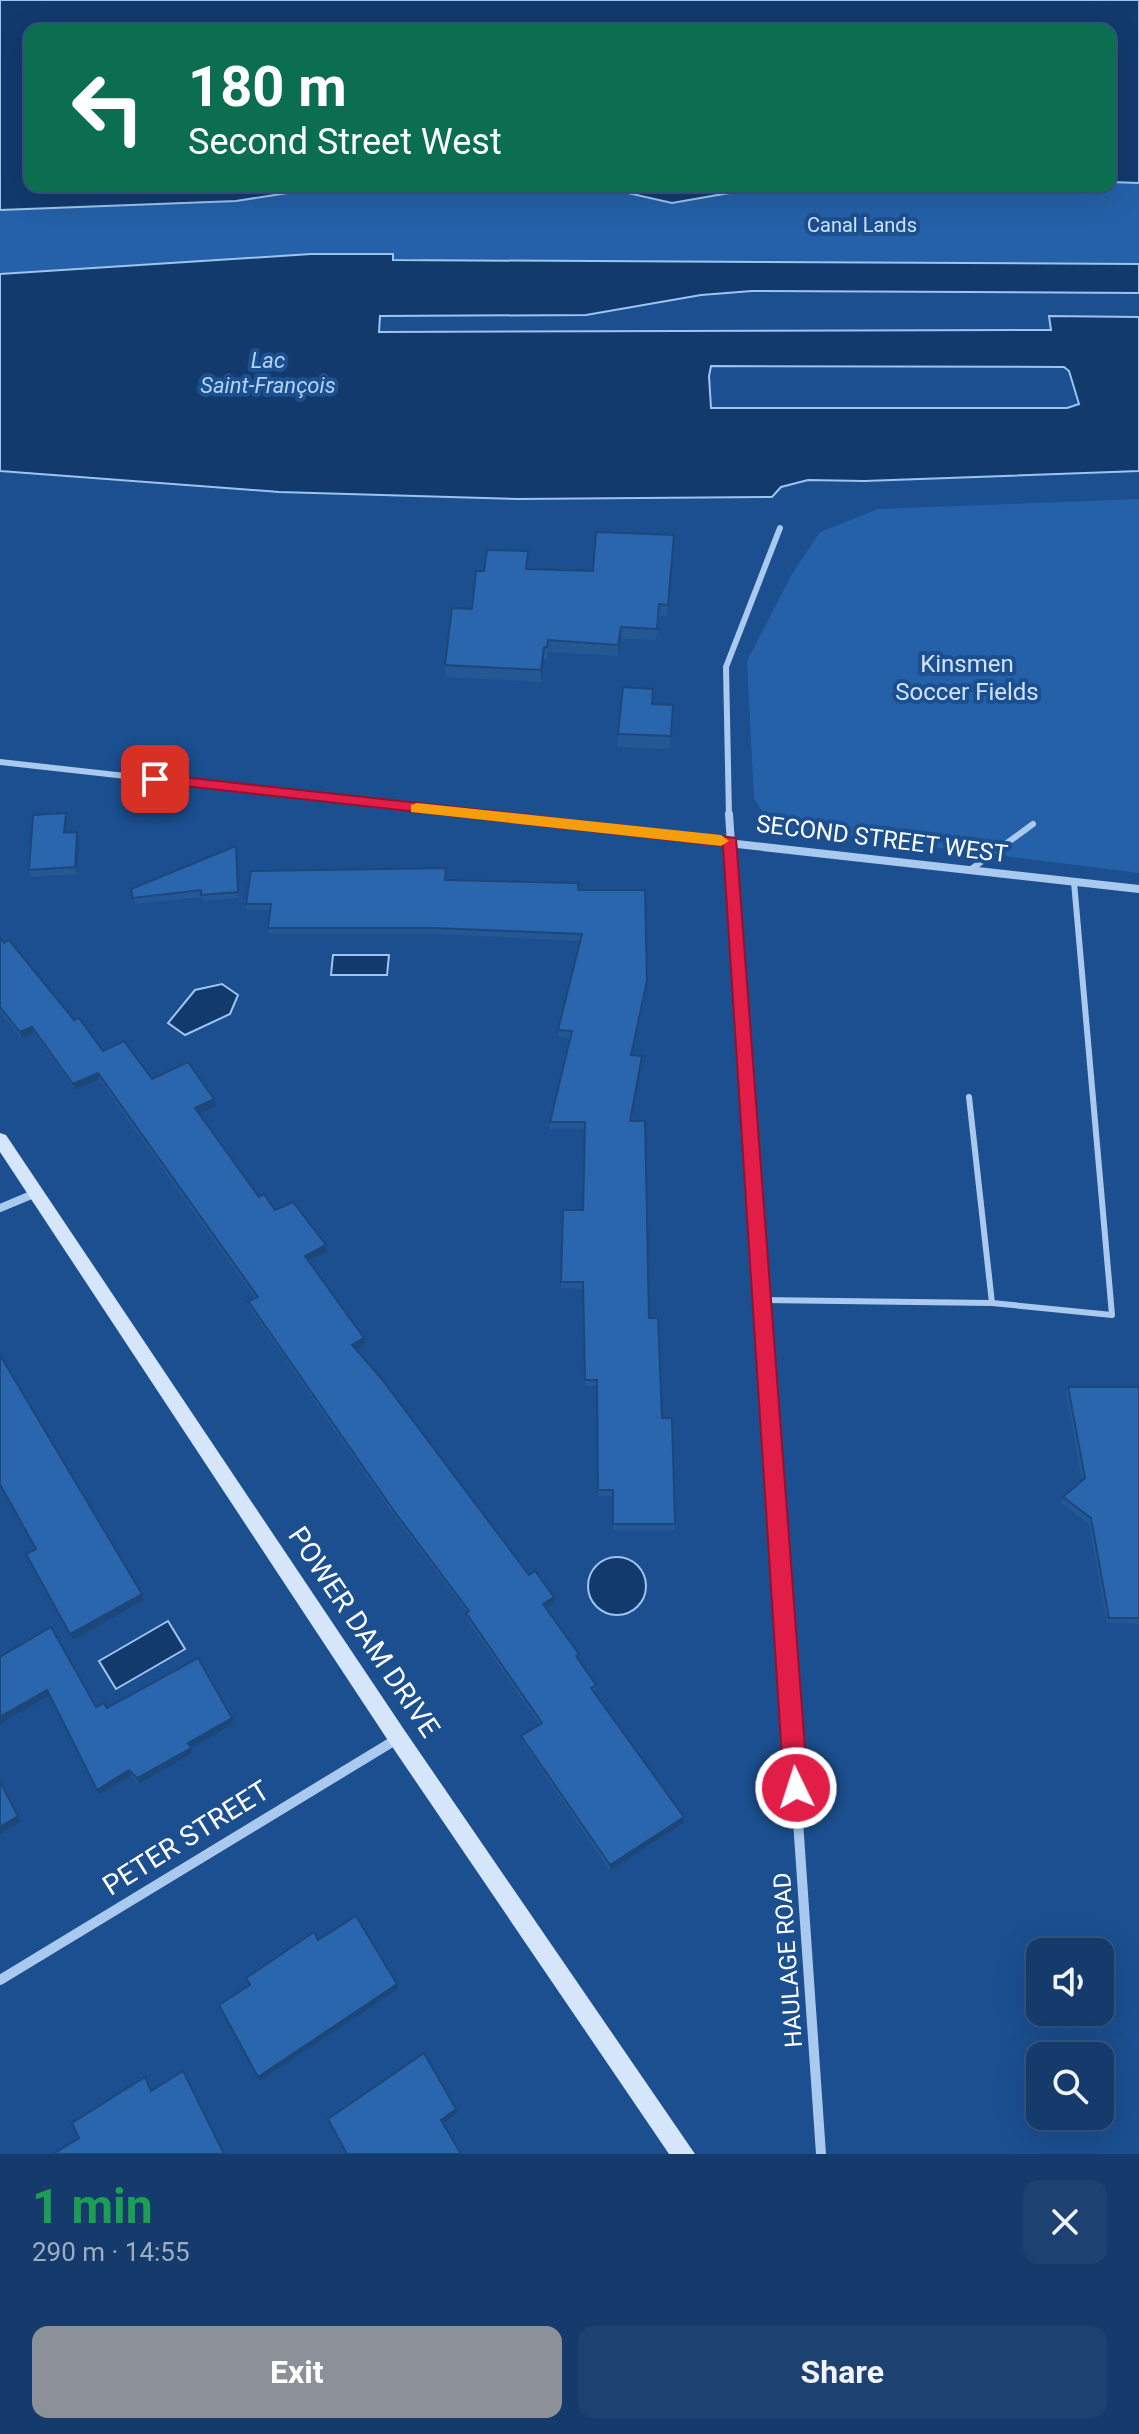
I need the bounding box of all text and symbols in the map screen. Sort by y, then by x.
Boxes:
text: 180 m [188,54,347,120]
icon: left [56,56,160,160]
text: Second Street West [188,121,502,163]
park label: Canal Lands [807,213,917,237]
water label: Lac Saint-François [200,348,336,398]
park label: Kinsmen Soccer Fields [895,650,1039,706]
pin [121,745,189,813]
icon: arrive [133,757,177,801]
street label: SECOND STREET WEST [755,810,1009,868]
street label: POWER DAM DRIVE [281,1521,447,1743]
position arrow [754,1746,838,1830]
street label: PETER STREET [97,1773,276,1902]
street label: HAULAGE ROAD [768,1872,808,2048]
map controls [1026,1938,1114,2130]
button: sound [1026,1938,1114,2026]
button: search [1026,2042,1114,2130]
text: 1 min [32,2178,153,2235]
button: close [1023,2180,1107,2264]
text: 290 m · 14:55 [32,2237,190,2267]
button: Exit [32,2326,562,2418]
button: Share [578,2326,1107,2418]

